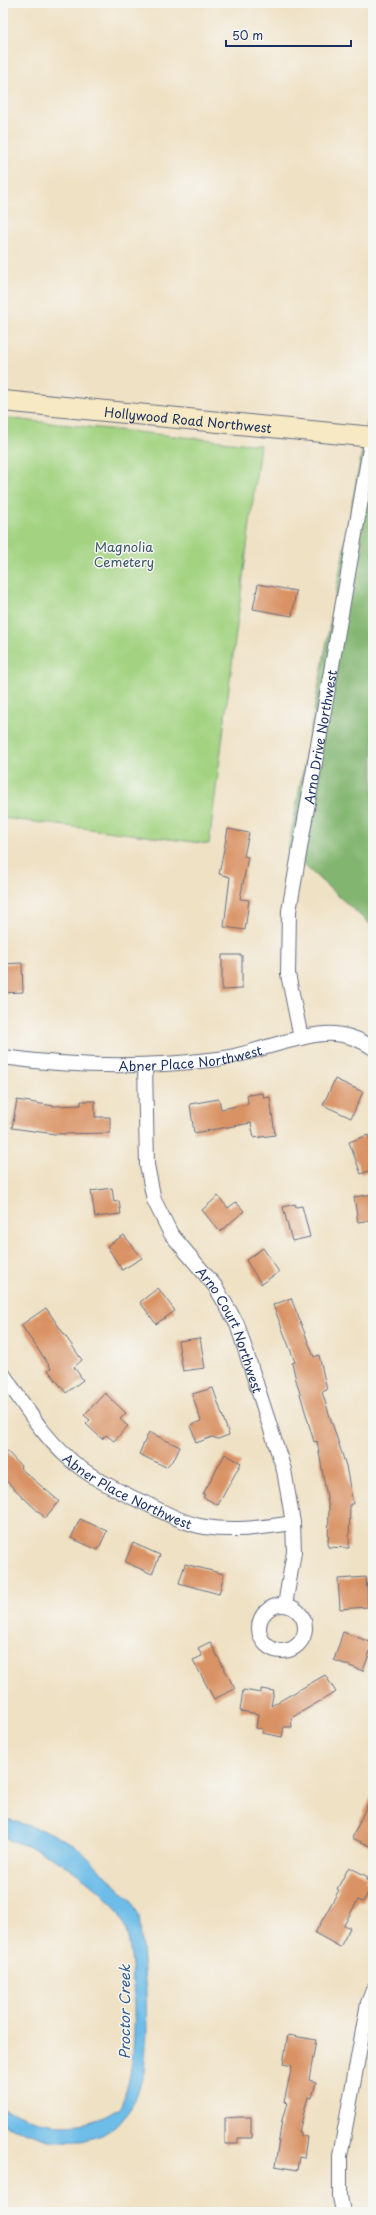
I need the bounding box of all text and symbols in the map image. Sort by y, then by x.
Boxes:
scale bar [226,22,351,48]
text: 50 m [232,26,263,44]
street label: Hollywood Road Northwest [103,401,273,437]
park label: Magnolia Cemetery [94,537,154,571]
street label: Arno Drive Northwest [298,668,341,806]
street label: Abner Place Northwest [119,1040,264,1075]
street label: Arno Court Northwest [193,1262,268,1395]
street label: Abner Place Northwest [59,1448,195,1533]
water label: Proctor Creek [114,1963,135,2059]

